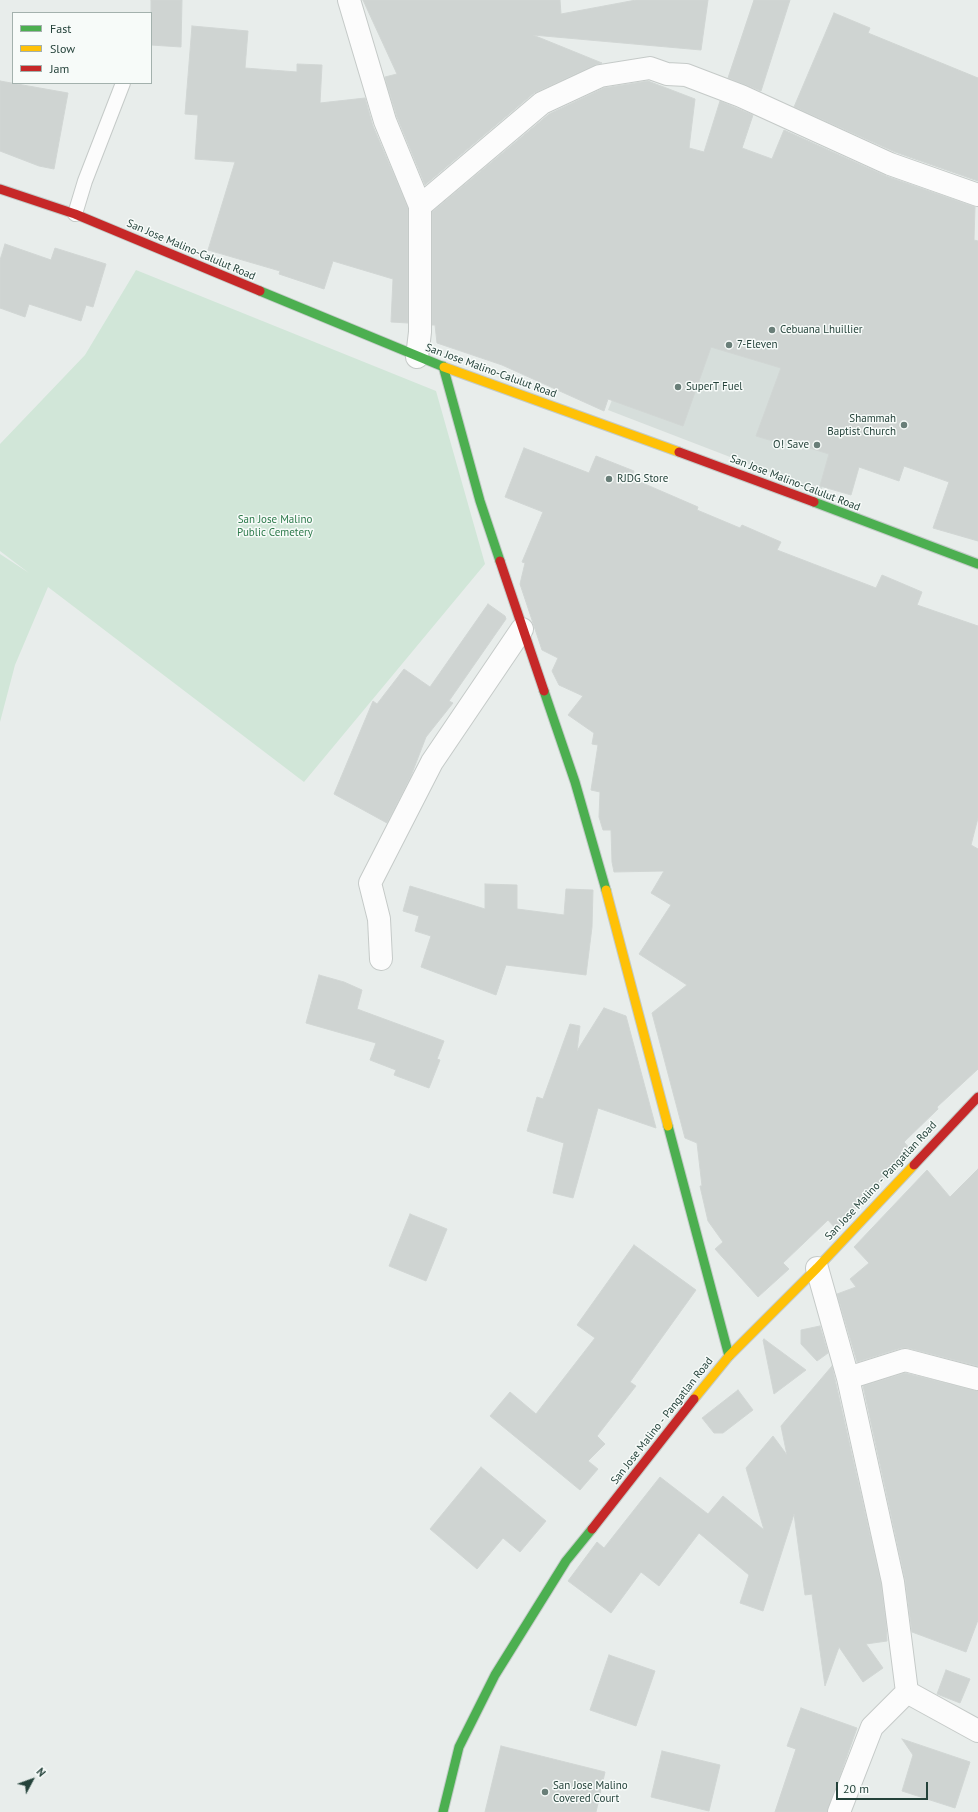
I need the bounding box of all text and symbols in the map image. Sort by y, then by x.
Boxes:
legend [12,12,152,84]
text: Fast [50,21,71,36]
text: Slow [50,41,75,56]
text: Jam [50,61,69,76]
street label: San Jose Malino-Calulut Road [125,217,257,283]
place label: Cebuana Lhuillier [780,323,862,337]
marker: Cebuana Lhuillier [767,325,777,335]
place label: 7-Eleven [737,338,777,352]
marker: 7-Eleven [724,340,734,350]
street label: San Jose Malino-Calulut Road [424,341,558,401]
place label: SuperT Fuel [686,380,743,394]
marker: SuperT Fuel [673,382,683,392]
place label: Shammah Baptist Church [827,412,896,438]
marker: Shammah Baptist Church [899,420,909,430]
place label: O! Save [773,438,809,452]
marker: O! Save [812,440,822,450]
street label: San Jose Malino-Calulut Road [728,452,862,514]
place label: RJDG Store [617,472,668,486]
marker: RJDG Store [604,474,614,484]
park label: San Jose Malino Public Cemetery [237,513,313,539]
street label: San Jose Malino - Pangatlan Road [822,1119,940,1243]
street label: San Jose Malino - Pangatlan Road [608,1355,716,1487]
north arrow [12,1760,52,1800]
text: N [33,1765,49,1779]
scale bar [838,1774,930,1800]
place label: San Jose Malino Covered Court [553,1779,628,1805]
text: 20 m [843,1781,869,1796]
marker: San Jose Malino Covered Court [540,1787,550,1797]

